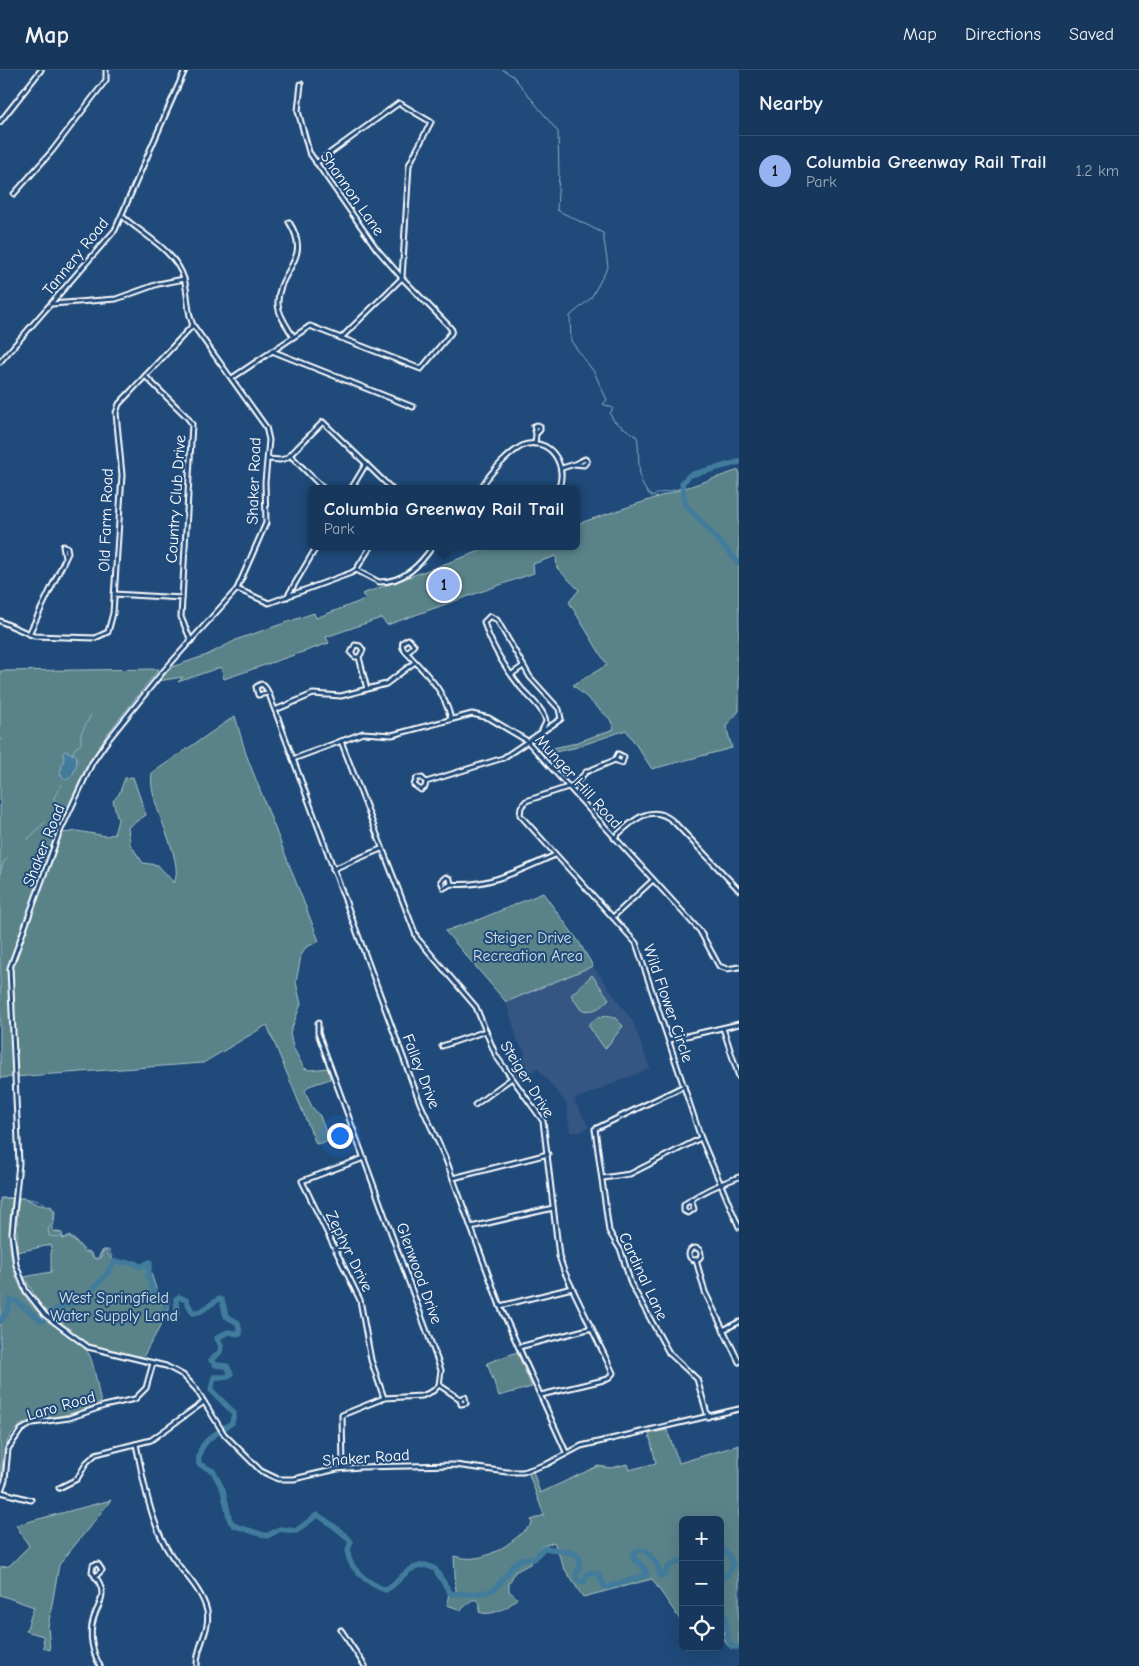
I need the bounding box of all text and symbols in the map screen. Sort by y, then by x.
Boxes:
text: Map [25,21,69,49]
text: Map [903,24,937,45]
text: Directions [965,24,1041,45]
text: Saved [1069,24,1114,45]
text: Nearby [759,91,823,115]
street label: Shannon Lane [316,148,388,239]
text: Columbia Greenway Rail Trail [806,151,1046,173]
text: 1 [772,162,778,180]
text: 1.2 km [1076,162,1119,180]
text: Park [806,173,837,191]
street label: Tannery Road [39,214,112,299]
street label: Country Club Drive [163,434,189,564]
street label: Shaker Road [243,437,265,525]
street label: Old Farm Road [95,468,117,572]
popup [308,485,580,550]
text: Columbia Greenway Rail Trail [324,498,564,520]
text: Park [324,520,354,538]
pin: 1 [428,566,460,604]
street label: Munger Hill Road [531,731,625,833]
street label: Shaker Road [19,802,69,889]
park label: Steiger Drive Recreation Area [473,929,583,965]
street label: Wild Flower Circle [639,942,697,1065]
street label: Falley Drive [399,1031,444,1111]
street label: Steiger Drive [496,1038,558,1121]
your location [327,1123,353,1149]
street label: Zephyr Drive [322,1208,376,1295]
street label: Glenwood Drive [392,1220,446,1326]
street label: Cardinal Lane [615,1230,671,1323]
park label: West Springfield Water Supply Land [50,1289,178,1325]
street label: Laro Road [25,1388,98,1424]
street label: Shaker Road [322,1446,410,1470]
map controls [679,1516,724,1651]
button: + [679,1516,724,1561]
button: − [679,1561,724,1606]
button: locate [679,1606,724,1651]

